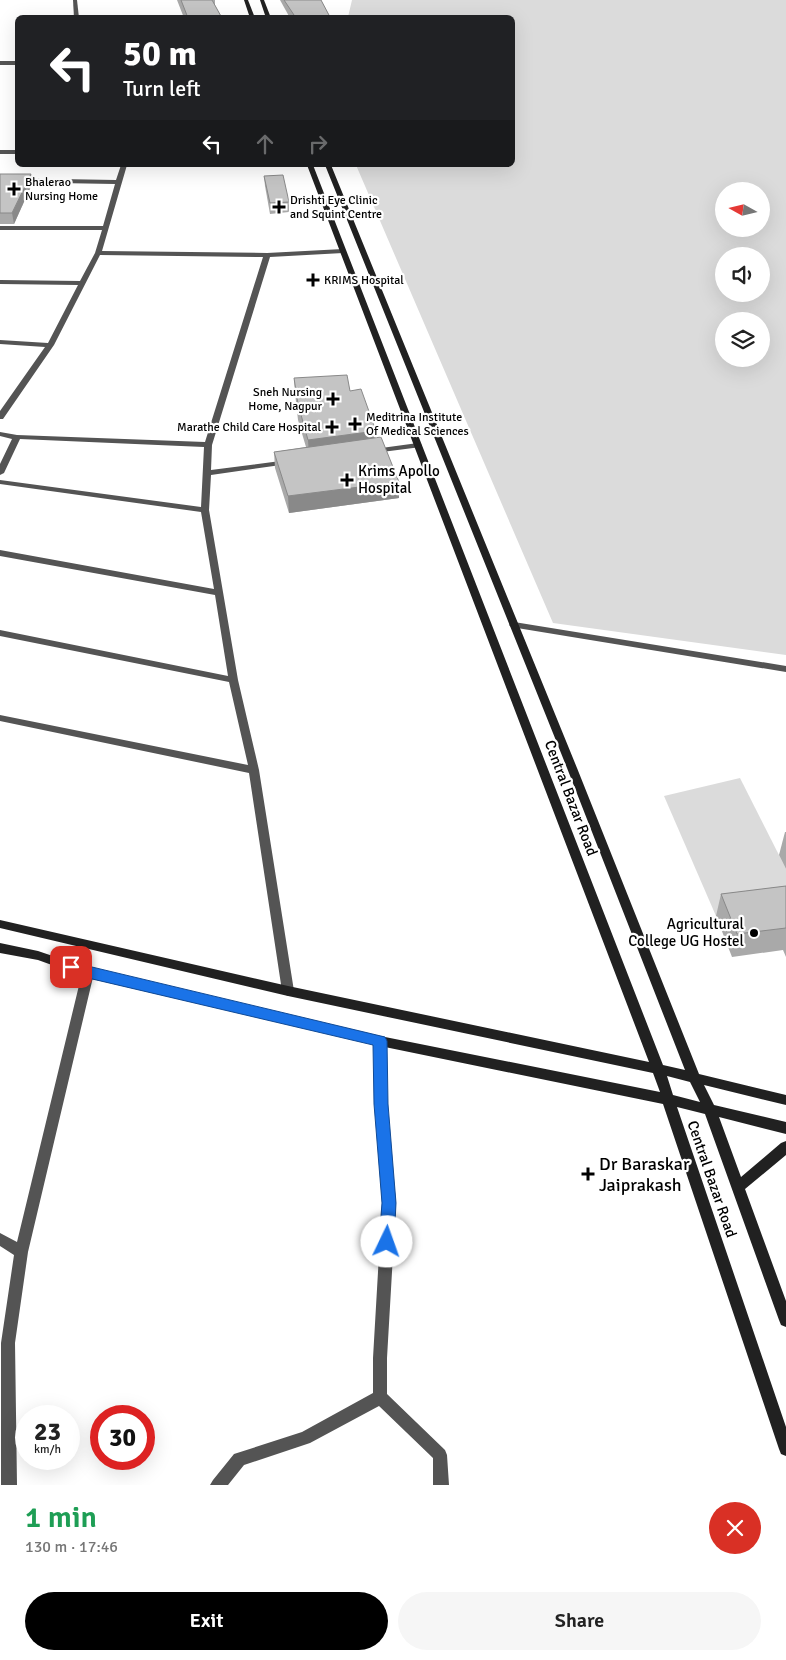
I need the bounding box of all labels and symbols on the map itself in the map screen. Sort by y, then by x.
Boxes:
place label: Bhalerao Nursing Home [25,175,98,204]
marker: Bhalerao Nursing Home [7,182,21,196]
north arrow [715,182,770,238]
place label: Drishti Eye Clinic and Squint Centre [290,193,382,222]
marker: Drishti Eye Clinic and Squint Centre [272,200,286,214]
marker: KRIMS Hospital [306,273,320,287]
place label: KRIMS Hospital [324,273,404,288]
place label: Sneh Nursing Home, Nagpur [248,385,323,414]
marker: Sneh Nursing Home, Nagpur [326,392,340,406]
place label: Meditrina Institute Of Medical Sciences [366,410,469,439]
marker: Meditrina Institute Of Medical Sciences [348,417,362,431]
place label: Marathe Child Care Hospital [177,420,321,435]
marker: Marathe Child Care Hospital [325,420,339,434]
place label: Krims Apollo Hospital [358,462,440,497]
marker: Krims Apollo Hospital [340,473,354,487]
street label: Central Bazar Road [541,738,601,858]
place label: Agricultural College UG Hostel [628,915,744,950]
marker: Agricultural College UG Hostel [748,927,760,939]
pin [50,946,92,988]
street label: Central Bazar Road [684,1118,740,1240]
place label: Dr Baraskar Jaiprakash [599,1153,690,1196]
marker: Dr Baraskar Jaiprakash [581,1167,595,1181]
position arrow [360,1215,412,1267]
speed limit sign: 30 [90,1405,155,1470]

